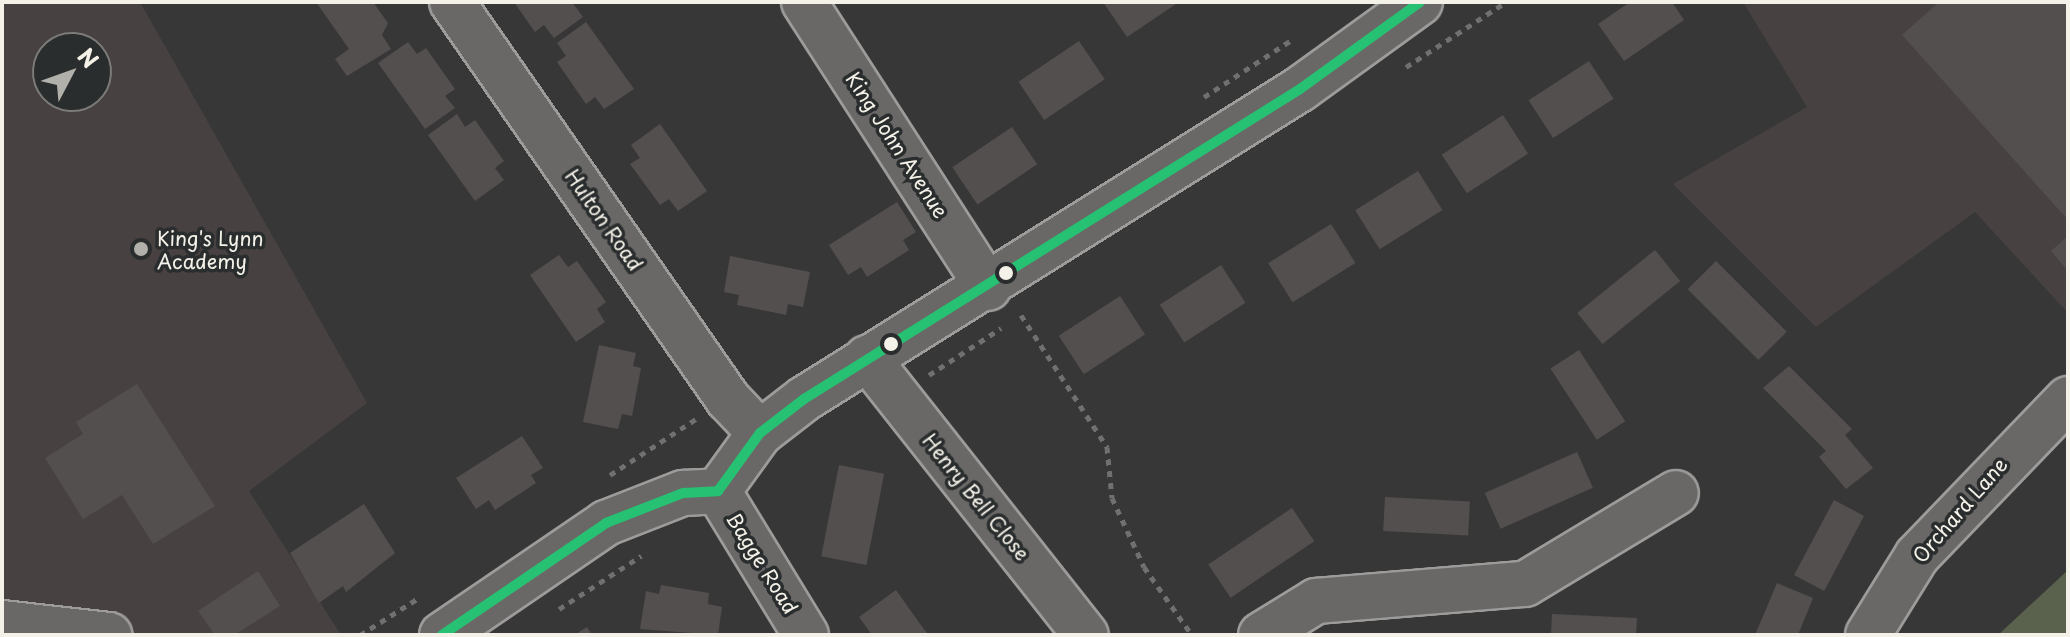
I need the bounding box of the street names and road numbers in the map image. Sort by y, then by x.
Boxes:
street label: King John Avenue [841,67,953,223]
street label: Hulton Road [560,165,648,275]
street label: Henry Bell Close [917,428,1035,566]
street label: Orchard Lane [1907,452,2013,568]
street label: Bagge Road [721,508,803,618]

